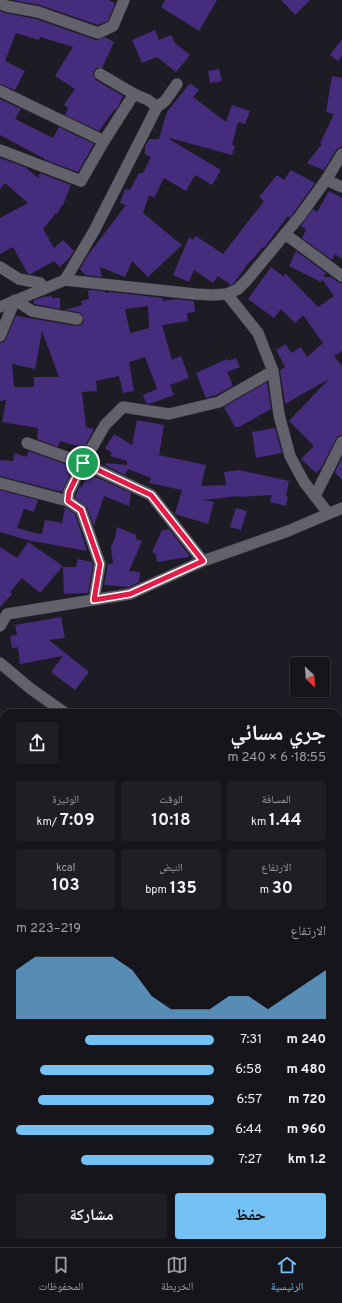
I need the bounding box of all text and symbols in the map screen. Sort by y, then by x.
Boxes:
pin [66,446,100,480]
icon: arrive [72,452,94,474]
north arrow [290,657,330,697]
map controls [290,657,330,697]
text: جري مسائي [230,721,326,748]
button: share [16,722,58,764]
text: 18:55 · 6 × 240 m [227,750,326,766]
text: الوتيرة [52,793,79,807]
text: الوقت [159,793,183,807]
text: المسافة [262,793,291,807]
text: 7:09 [60,810,95,832]
text: 10:18 [151,810,191,832]
text: 1.44 [269,810,302,832]
text: /km [37,815,60,829]
text: km [251,815,269,829]
text: kcal [56,861,75,875]
text: النبض [159,861,183,875]
text: الارتفاع [261,861,291,875]
text: 103 [52,875,80,897]
text: 135 [169,878,197,900]
text: 30 [272,878,293,900]
text: bpm [145,883,169,897]
text: m [260,883,272,897]
text: 219–223 m [16,921,81,937]
text: الارتفاع [291,924,326,940]
text: 7:31 [240,1032,262,1048]
text: 240 m [287,1032,326,1048]
text: 6:58 [235,1062,262,1078]
text: 480 m [286,1062,326,1078]
text: 6:57 [237,1092,262,1108]
text: 720 m [288,1092,326,1108]
text: 6:44 [235,1122,262,1138]
text: 960 m [287,1122,326,1138]
text: 7:27 [238,1152,262,1168]
text: 1.2 km [288,1152,326,1168]
button: مشاركة [16,1193,167,1239]
button: حفظ [175,1193,326,1239]
tab: المحفوظات [39,1254,83,1297]
tab: الخريطة [161,1254,193,1297]
tab: الرئيسية [271,1254,303,1297]

